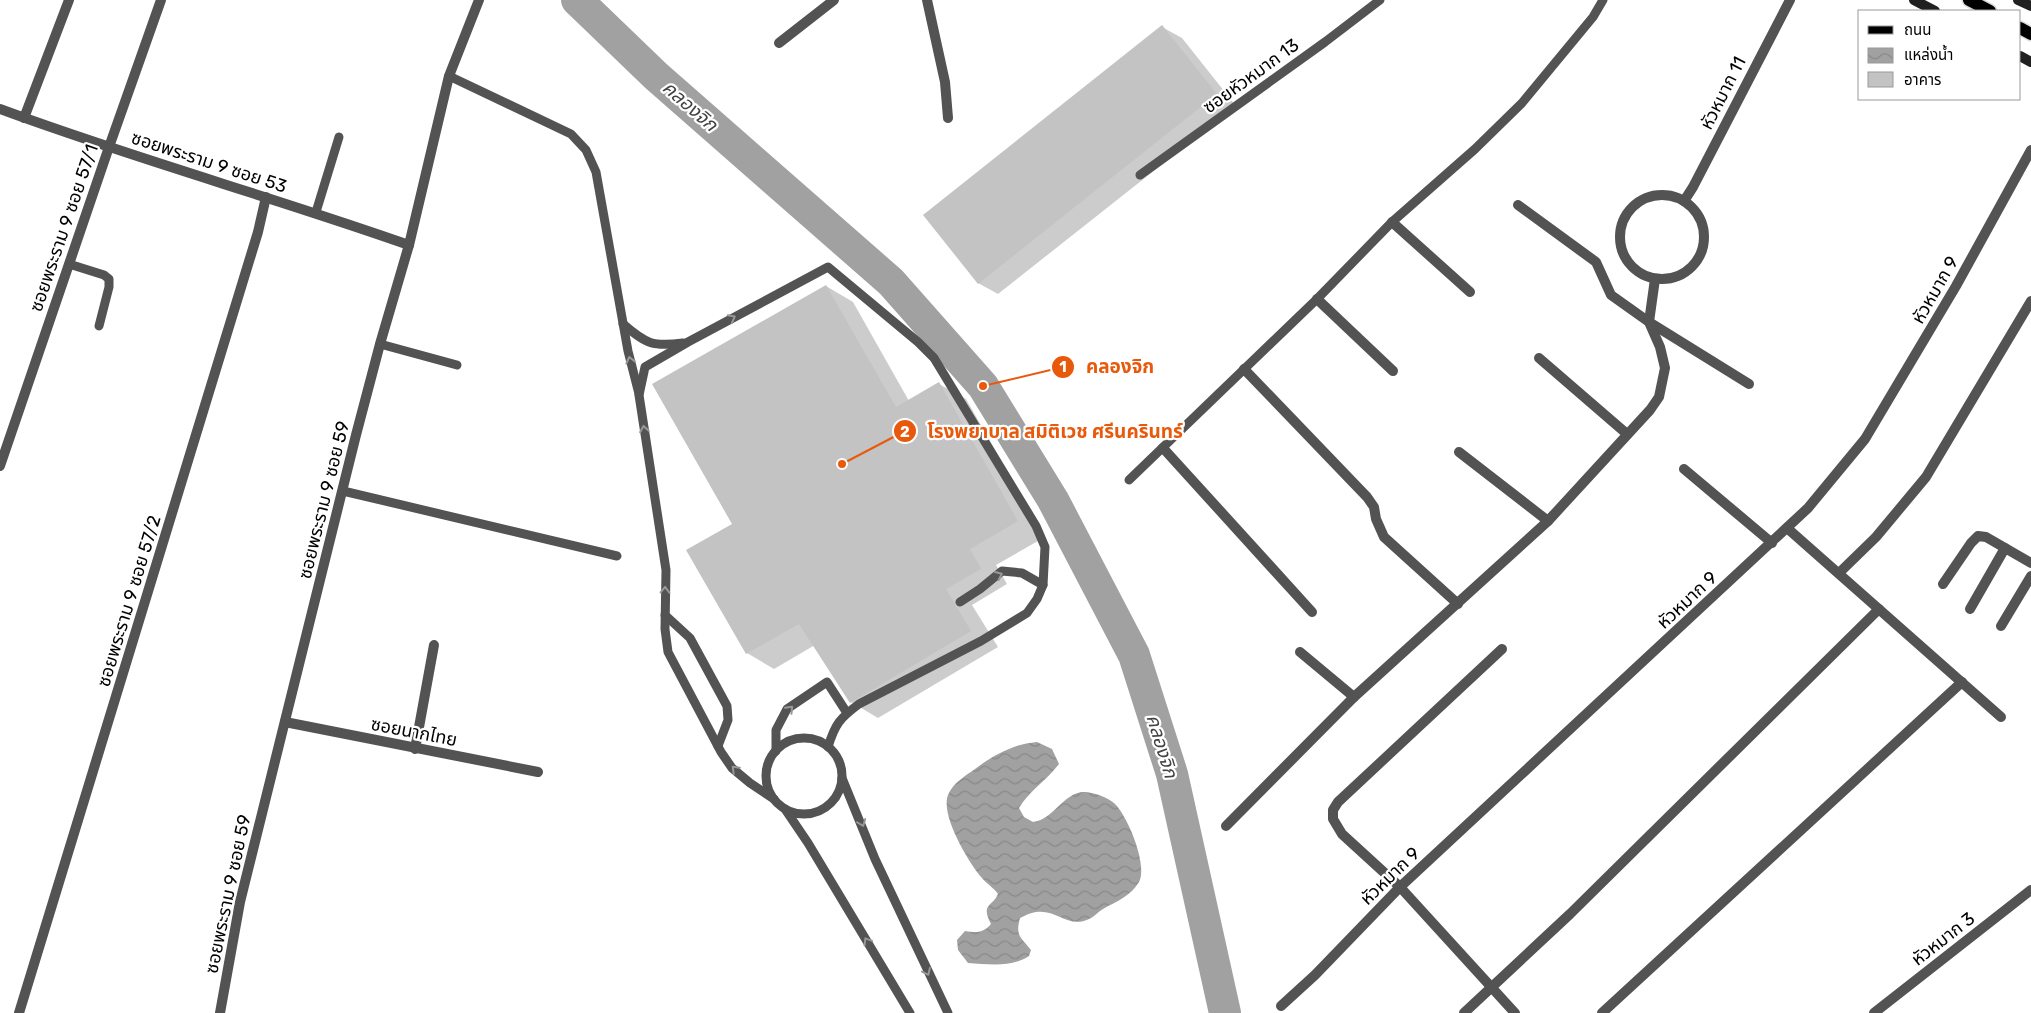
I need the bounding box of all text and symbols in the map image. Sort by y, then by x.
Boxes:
legend [1858,10,2021,100]
text: ถนน [1904,21,1931,39]
street label: ซอยหัวหมาก 13 [1199,34,1303,118]
text: แหล่งน้ำ [1904,44,1953,64]
street label: หัวหมาก 11 [1695,53,1751,133]
text: อาคาร [1904,71,1941,89]
water label: คลองจิก [658,76,723,136]
street label: ซอยพระราม 9 ซอย 53 [129,127,289,197]
street label: ซอยพระราม 9 ซอย 57/1 [25,141,103,315]
street label: หัวหมาก 9 [1907,252,1963,328]
one-way arrow [726,315,735,325]
callout: คลองจิก [1051,350,1164,384]
one-way arrow [625,355,636,364]
text: คลองจิก [1086,355,1154,378]
text: 1 [1059,358,1067,376]
callout: โรงพยาบาล สมิติเวช ศรีนครินทร์ [892,414,1193,448]
street label: ซอยพระราม 9 ซอย 59 [294,419,354,581]
text: โรงพยาบาล สมิติเวช ศรีนครินทร์ [927,420,1183,443]
text: 2 [900,423,910,441]
one-way arrow [640,425,650,434]
street label: ซอยพระราม 9 ซอย 57/2 [92,513,166,689]
street label: หัวหมาก 9 [1652,567,1722,633]
one-way arrow [994,570,1003,581]
one-way arrow [660,586,671,594]
one-way arrow [784,706,793,715]
water label: คลองจิก [1141,711,1183,781]
street label: ซอยนากไทย [369,713,459,751]
one-way arrow [732,766,741,775]
street label: ซอยพระราม 9 ซอย 59 [200,813,256,975]
one-way arrow [855,818,866,827]
street label: หัวหมาก 9 [1356,842,1424,910]
street label: หัวหมาก 3 [1907,907,1979,971]
one-way arrow [864,938,874,947]
one-way arrow [921,967,932,976]

